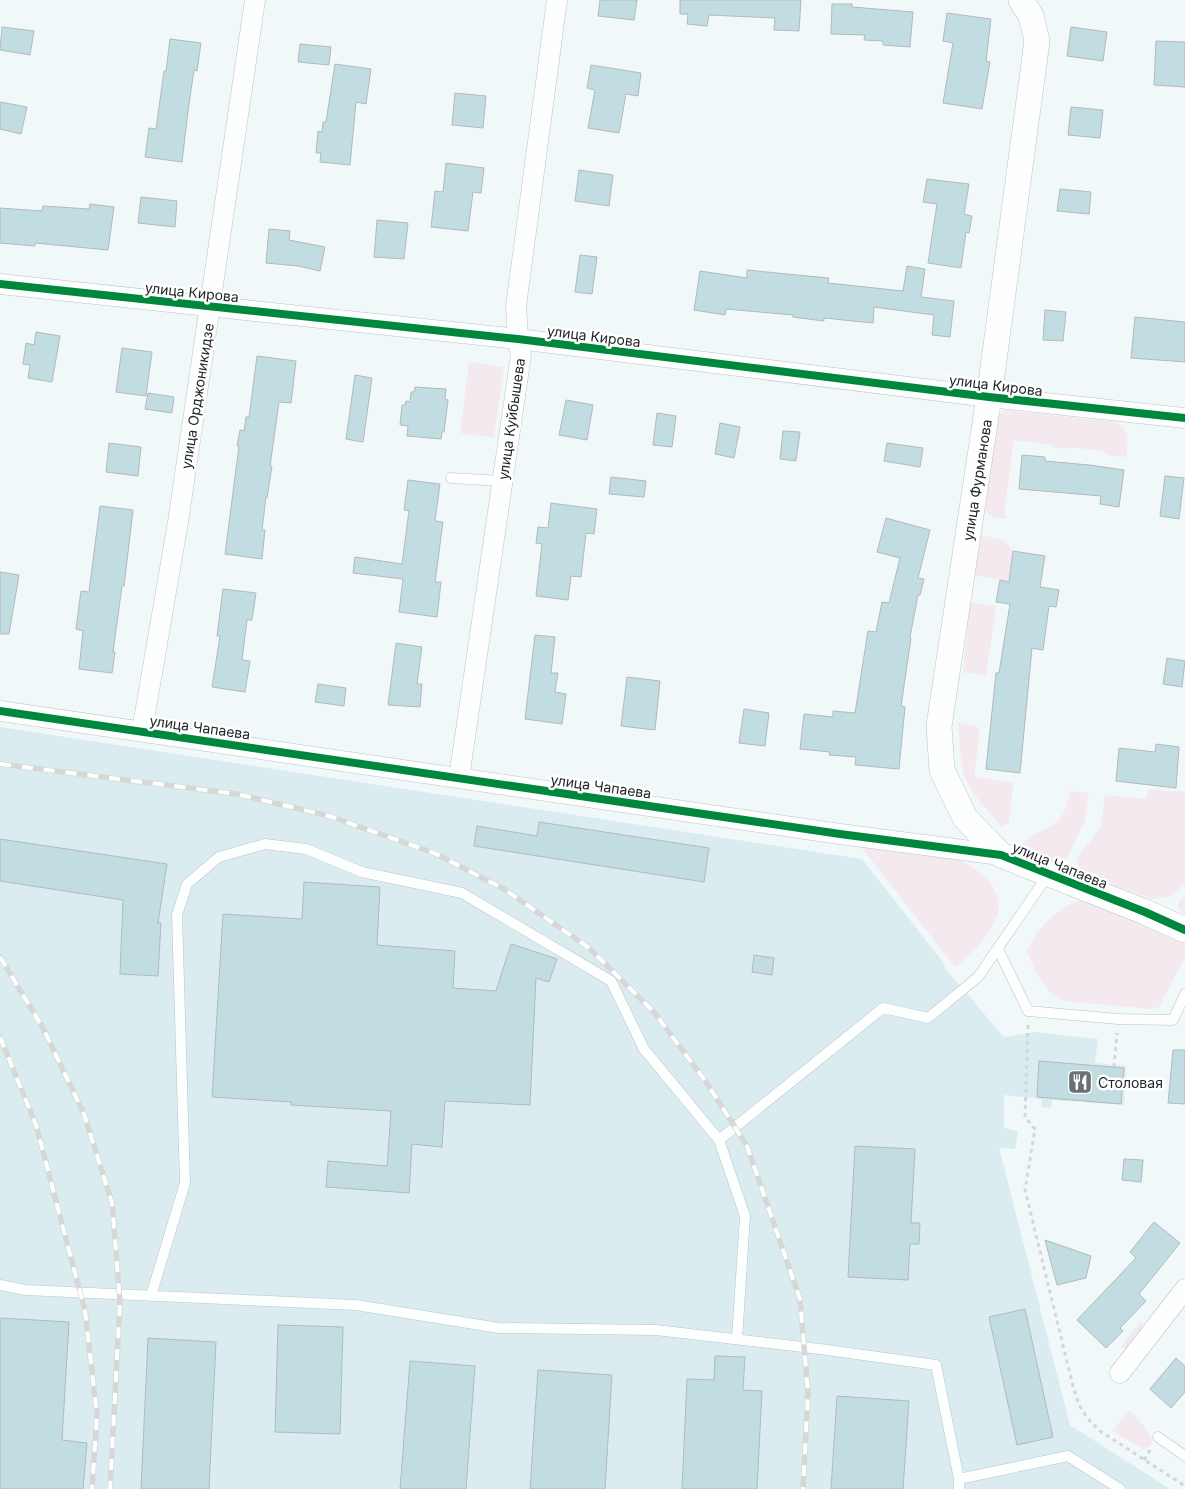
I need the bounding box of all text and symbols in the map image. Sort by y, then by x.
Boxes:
street label: улица Кирова [144,279,240,305]
street label: улица Орджоникидзе [177,322,217,470]
street label: улица Кирова [546,322,642,350]
street label: улица Куйбышева [494,357,528,481]
street label: улица Кирова [948,371,1044,399]
street label: улица Фурманова [959,418,995,542]
street label: улица Чапаева [149,712,251,742]
street label: улица Чапаева [550,771,652,801]
street label: улица Чапаева [1010,838,1110,892]
restaurant icon: Столовая [1067,1069,1093,1095]
place label: Столовая [1098,1074,1163,1091]

